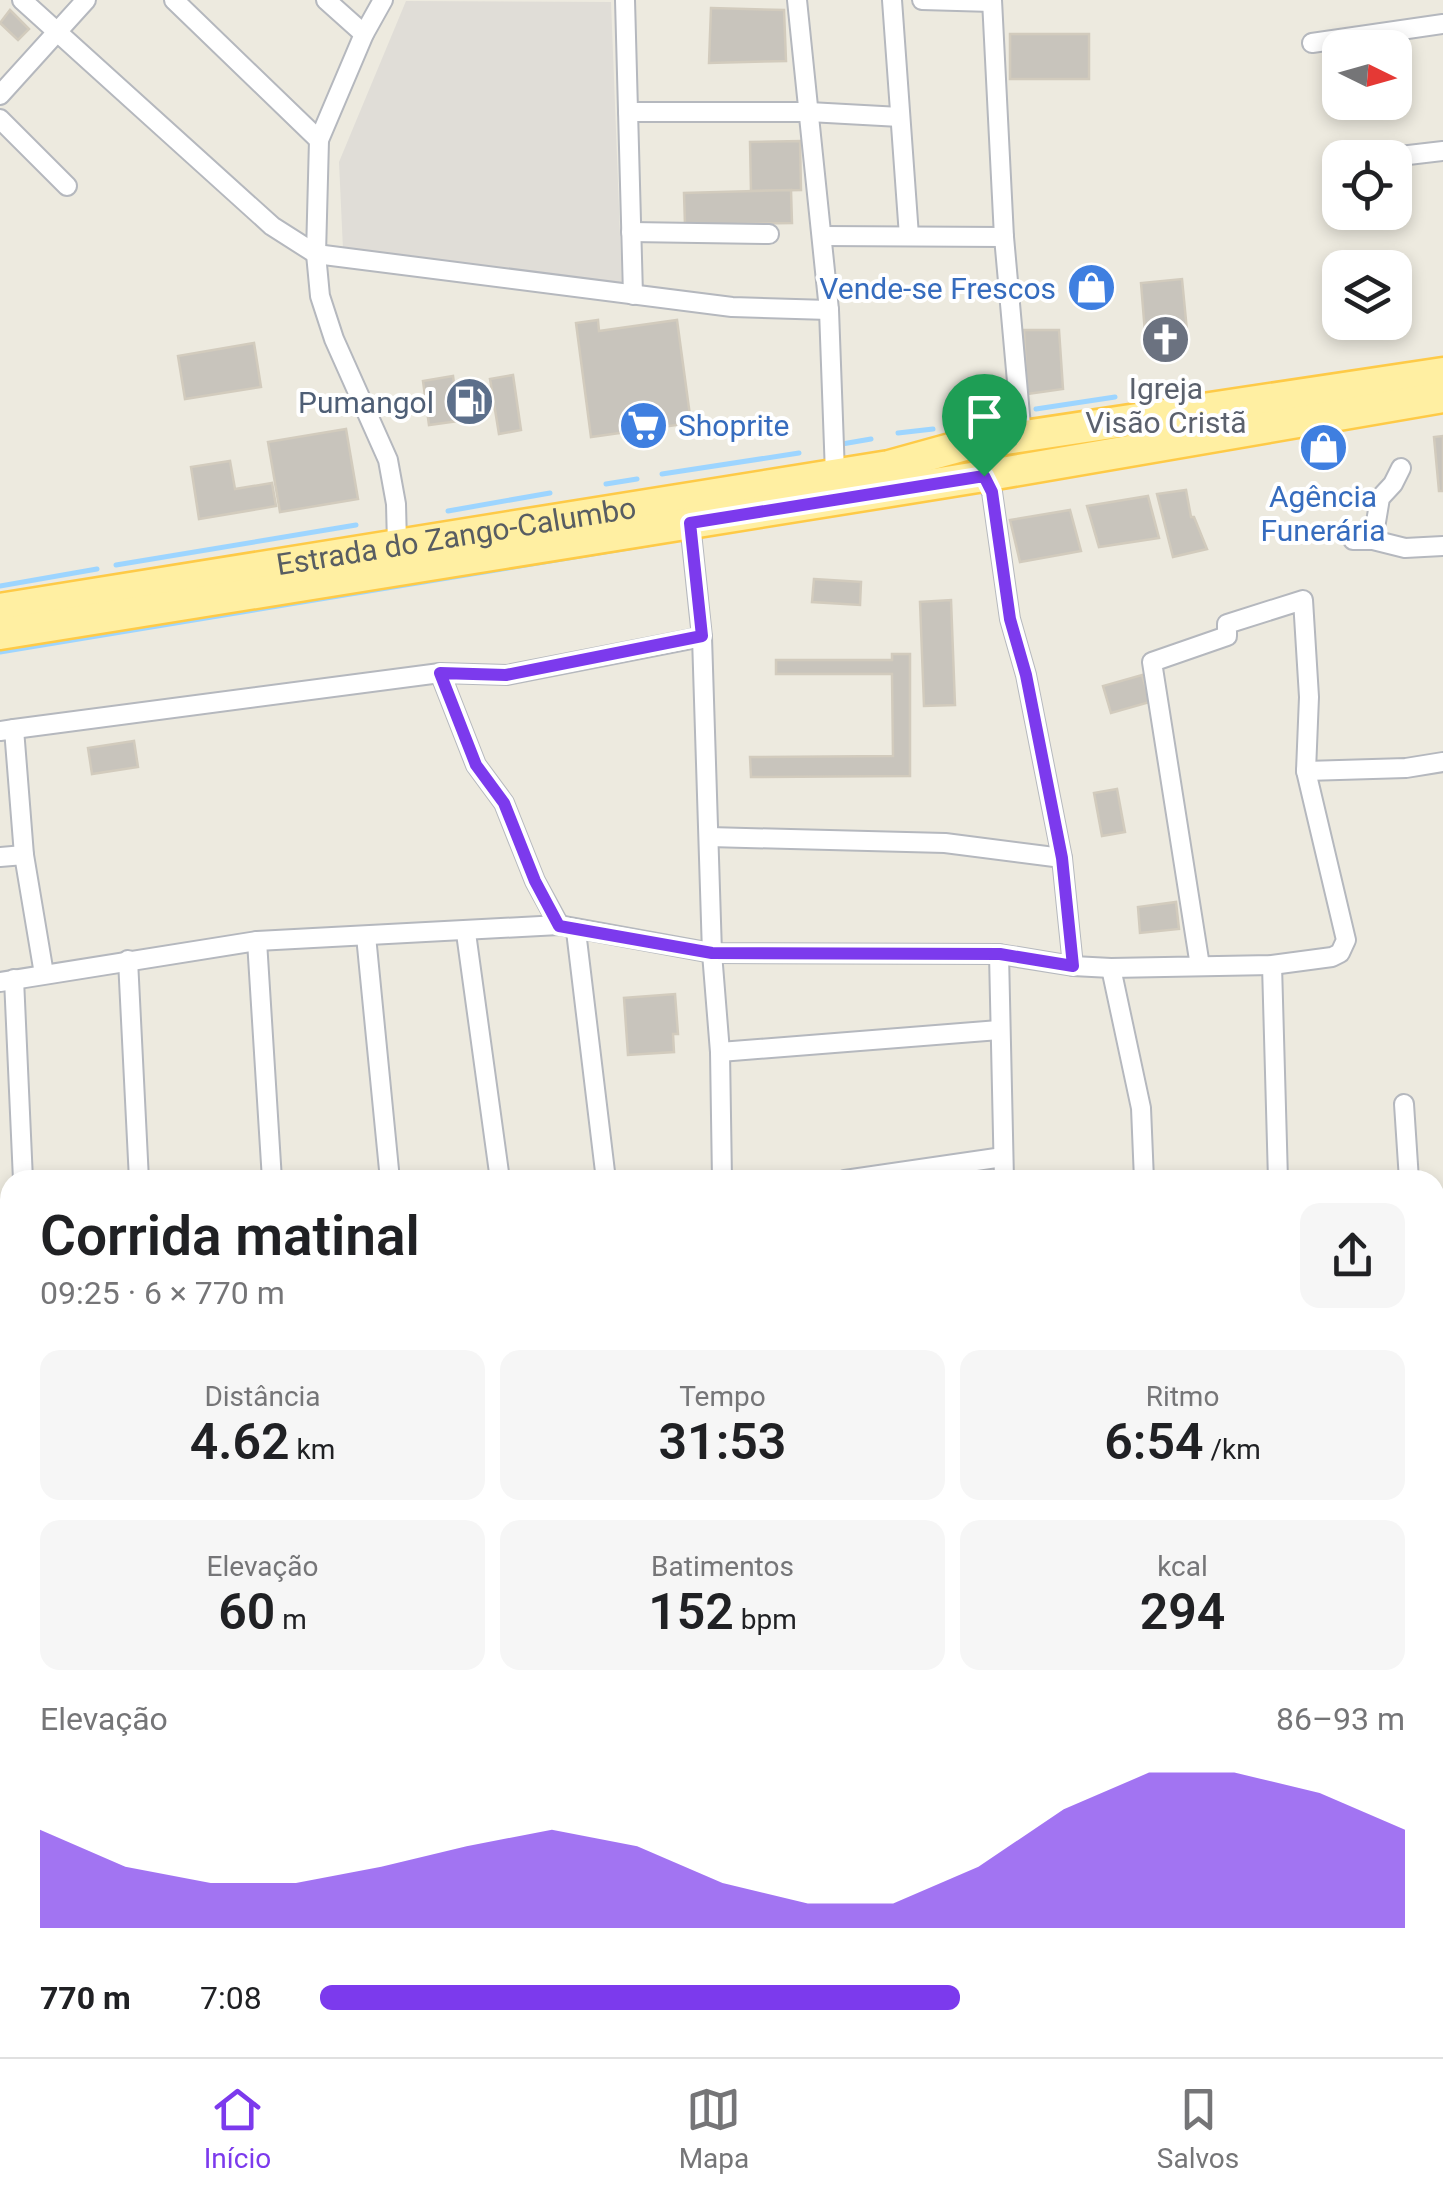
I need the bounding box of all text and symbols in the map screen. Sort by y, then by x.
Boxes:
north arrow [1322,30,1412,120]
map controls [1322,30,1412,340]
button: locate [1322,140,1412,230]
button: layers [1322,250,1412,340]
shop icon: Vende-se Frescos [1065,262,1117,314]
place label: Vende-se Frescos [819,271,1056,306]
church icon: Igreja Visão Cristã [1140,313,1192,365]
place label: Igreja Visão Cristã [1085,371,1247,440]
pin [942,374,1027,477]
fuel station icon: Pumangol [443,376,495,428]
place label: Pumangol [298,385,434,420]
icon: arrive [957,389,1012,444]
supermarket icon: Shoprite [617,399,669,451]
place label: Shoprite [678,408,789,443]
shop icon: Agência Funerária [1297,421,1349,473]
place label: Agência Funerária [1261,479,1385,548]
street label: Estrada do Zango-Calumbo [274,489,638,582]
button: share [1300,1203,1405,1308]
text: Corrida matinal [40,1204,420,1268]
text: 09:25 · 6 × 770 m [40,1274,285,1312]
text: Distância [204,1380,321,1413]
text: Tempo [679,1380,766,1413]
text: Ritmo [1146,1380,1219,1413]
text: 4.62 [190,1413,290,1471]
text: 31:53 [659,1413,786,1471]
text: 6:54 [1104,1413,1204,1471]
text: km [290,1433,335,1466]
text: /km [1204,1433,1261,1466]
text: Elevação [207,1550,318,1583]
text: Batimentos [651,1550,794,1583]
text: kcal [1157,1550,1208,1583]
text: 60 [218,1583,275,1641]
text: 152 [648,1583,734,1641]
text: 294 [1140,1583,1225,1641]
text: m [275,1603,307,1636]
text: bpm [734,1603,797,1636]
text: Elevação [40,1700,168,1738]
text: 86–93 m [1276,1700,1405,1738]
text: 770 m [40,1979,131,2017]
text: 7:08 [200,1979,262,2017]
tab: Início [204,2082,271,2175]
tab: Mapa [679,2082,749,2175]
tab: Salvos [1157,2082,1239,2175]

